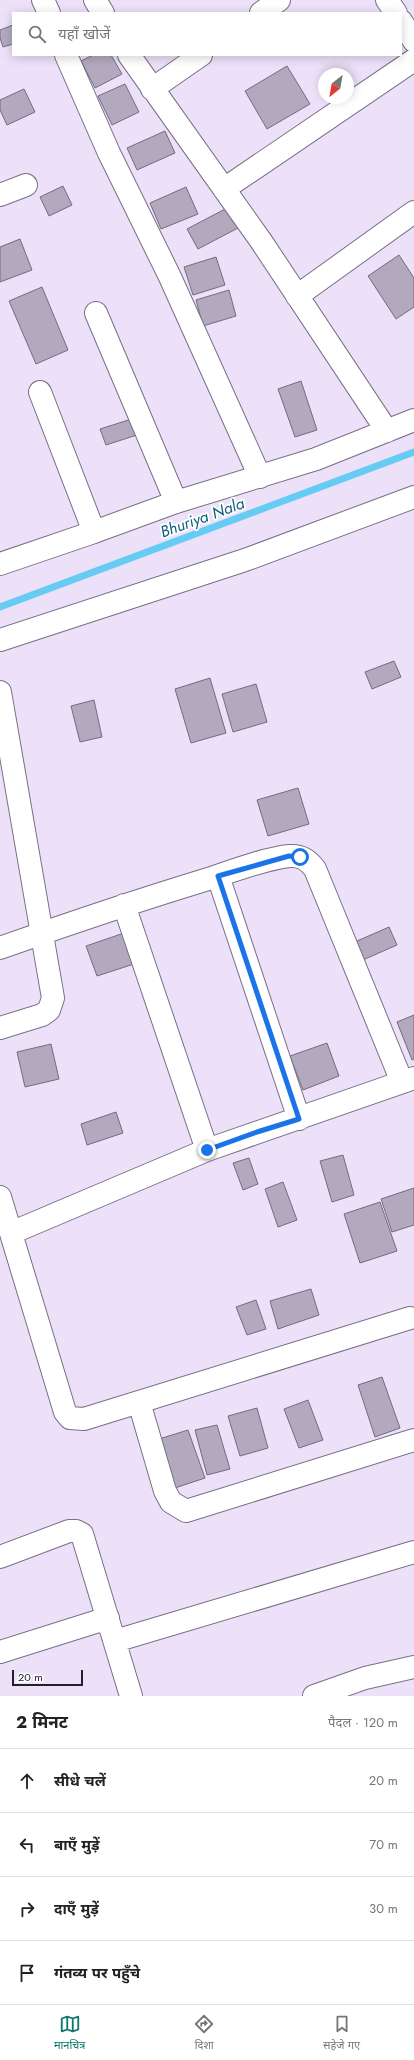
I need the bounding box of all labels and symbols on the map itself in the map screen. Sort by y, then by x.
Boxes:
north arrow [318,68,354,104]
water label: Bhuriya Nala [157,492,248,543]
route start [291,848,309,866]
route end [198,1141,216,1159]
scale bar [12,1668,83,1687]

